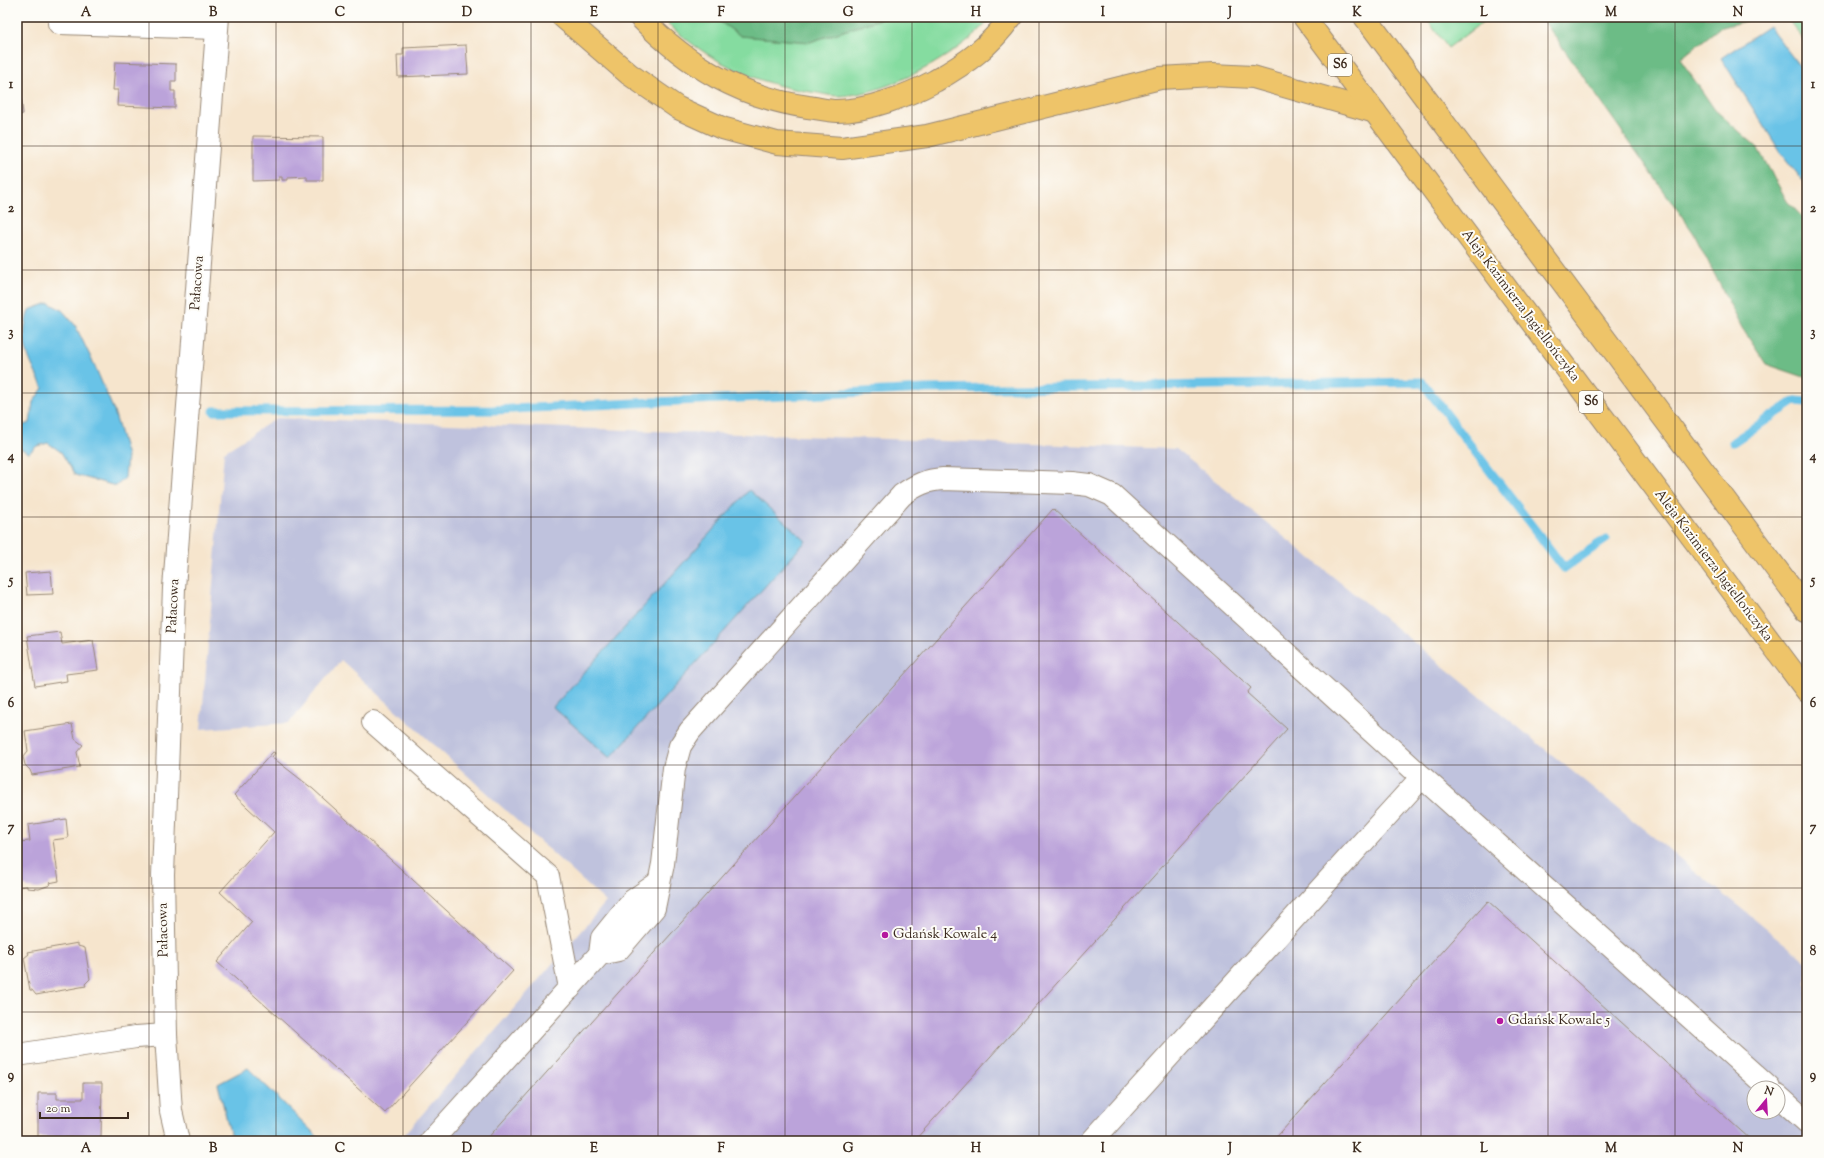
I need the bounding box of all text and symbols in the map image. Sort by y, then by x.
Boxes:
text: A [81,4,92,22]
text: B [209,4,218,22]
text: C [335,4,345,22]
text: D [462,4,472,22]
text: E [590,4,598,22]
text: F [717,4,725,22]
text: G [843,4,854,22]
text: H [971,4,982,22]
text: I [1101,4,1106,22]
text: J [1227,4,1232,22]
text: K [1352,4,1362,22]
text: L [1480,4,1488,22]
text: M [1605,4,1617,22]
text: N [1733,4,1744,22]
road number: S6 [1328,54,1352,76]
text: 1 [9,76,14,94]
text: 1 [1811,76,1816,94]
text: 2 [8,200,15,218]
text: 2 [1810,200,1817,218]
street label: Aleja Kazimierza Jagiellończyka [1456,226,1584,387]
street label: Pałacowa [186,254,210,311]
text: 3 [8,324,14,342]
text: 3 [1810,324,1816,342]
road number: S6 [1579,391,1603,413]
text: 4 [7,448,15,466]
text: 4 [1809,448,1817,466]
street label: Aleja Kazimierza Jagiellończyka [1649,486,1777,647]
text: 5 [8,572,14,590]
text: 5 [1810,572,1816,590]
street label: Pałacowa [163,578,185,634]
text: 6 [8,695,15,713]
text: 6 [1810,695,1817,713]
text: 7 [8,819,15,837]
text: 7 [1810,819,1817,837]
street label: Pałacowa [154,902,174,958]
place label: Gdańsk Kowale 4 [893,925,997,945]
marker: Gdańsk Kowale 4 [880,930,890,940]
text: 8 [8,943,15,961]
text: 8 [1810,943,1817,961]
place label: Gdańsk Kowale 5 [1508,1011,1610,1031]
marker: Gdańsk Kowale 5 [1495,1016,1505,1026]
text: 9 [8,1067,15,1085]
text: 9 [1810,1067,1817,1085]
north arrow [1746,1080,1786,1120]
text: N [1761,1082,1776,1100]
scale bar [40,1094,128,1120]
text: 20 m [46,1100,71,1118]
text: A [81,1140,92,1158]
text: B [209,1140,218,1158]
text: C [335,1140,345,1158]
text: D [462,1140,472,1158]
text: E [590,1140,598,1158]
text: F [717,1140,725,1158]
text: G [843,1140,854,1158]
text: H [971,1140,982,1158]
text: I [1101,1140,1106,1158]
text: J [1227,1140,1232,1158]
text: K [1352,1140,1362,1158]
text: L [1480,1140,1488,1158]
text: M [1605,1140,1617,1158]
text: N [1733,1140,1744,1158]

